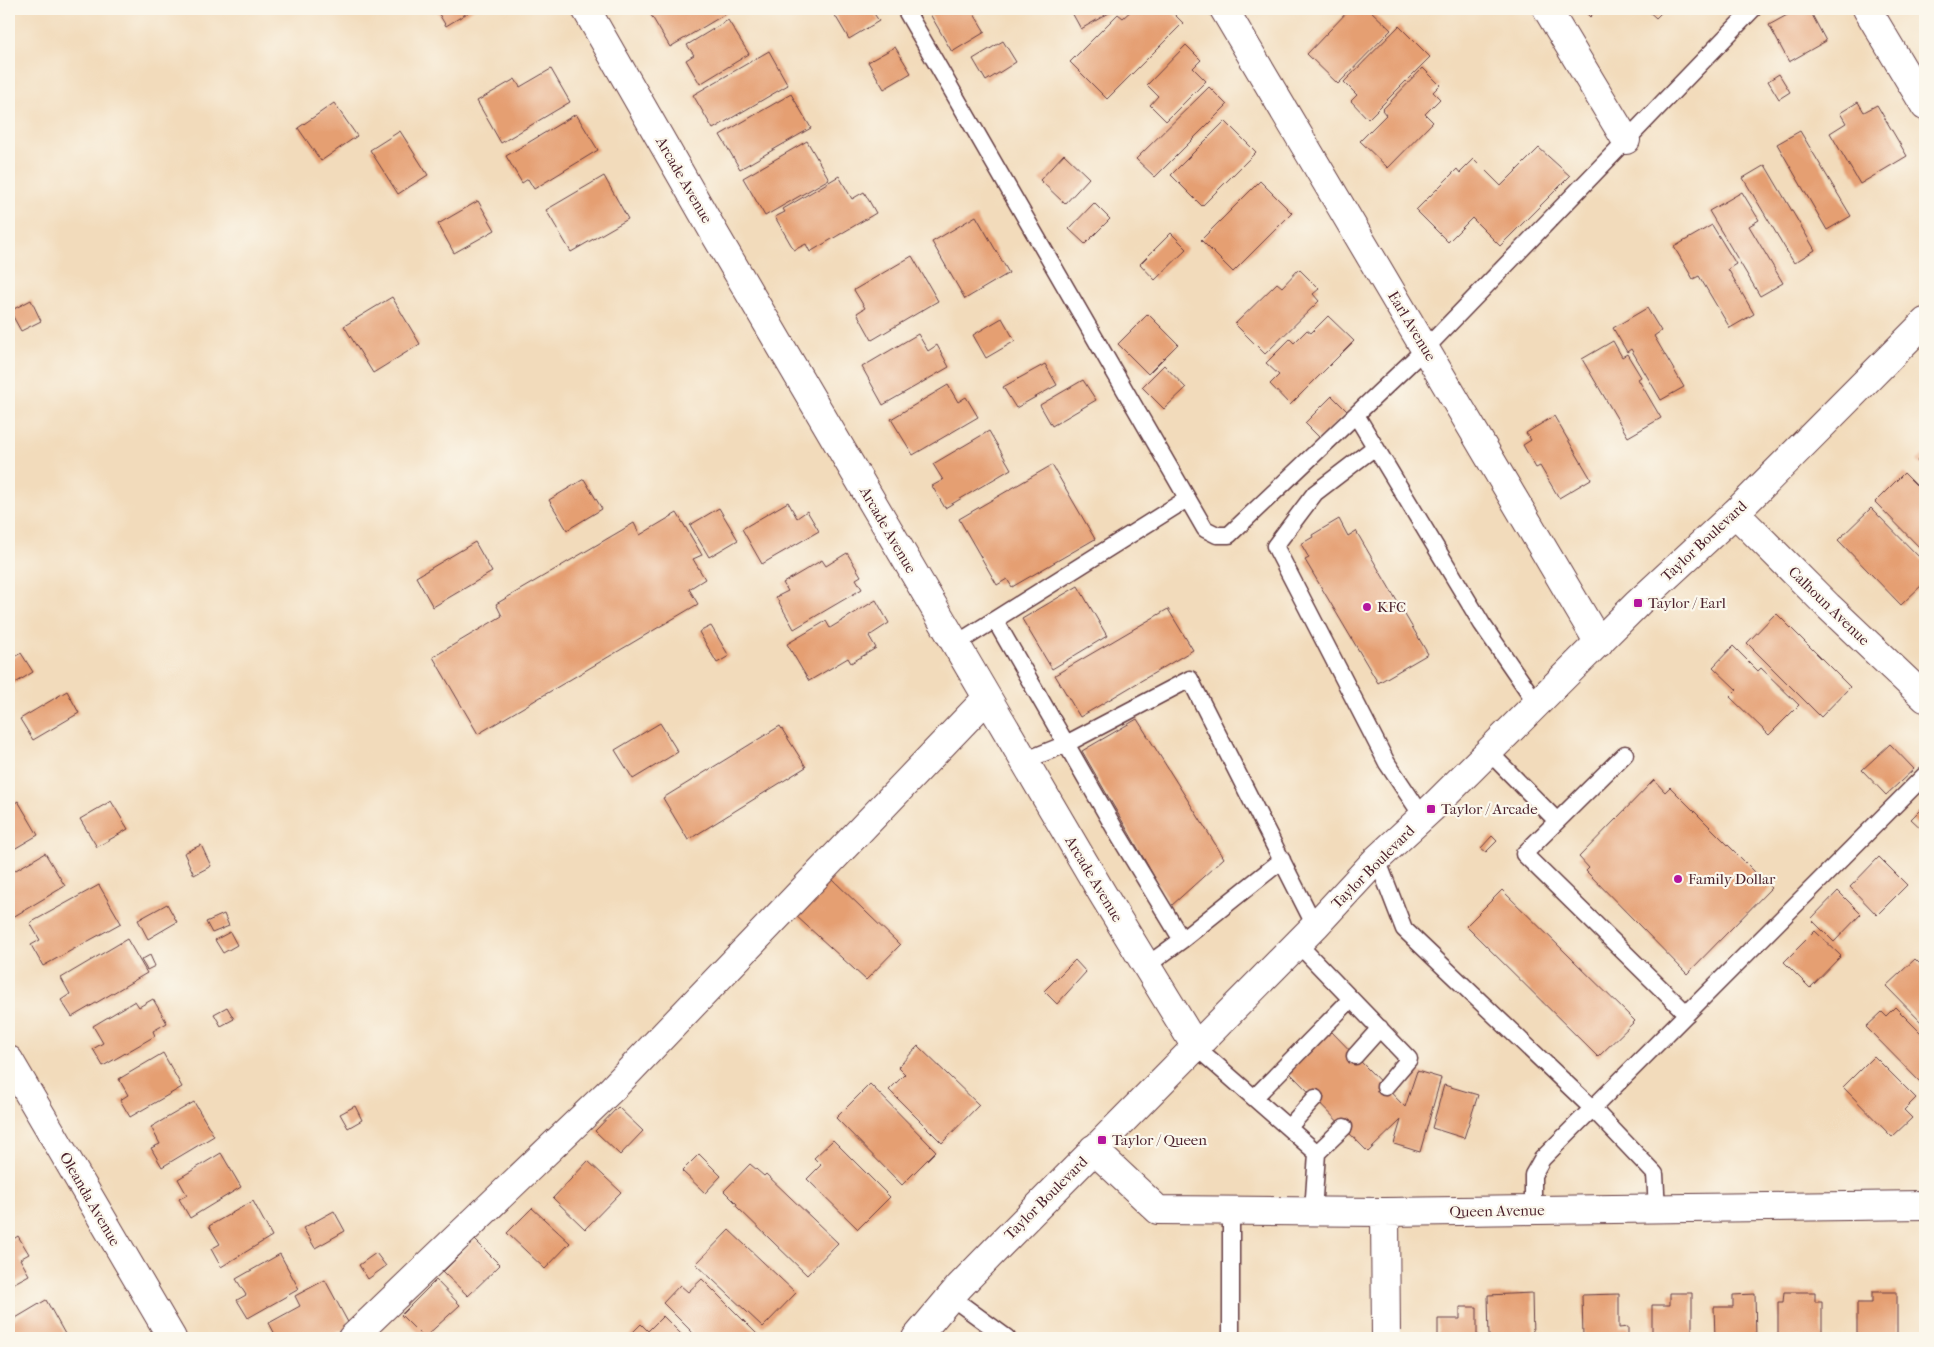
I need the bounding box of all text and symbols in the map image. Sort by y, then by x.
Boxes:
street label: Arcade Avenue [651,133,716,227]
street label: Earl Avenue [1384,288,1440,365]
street label: Arcade Avenue [855,483,920,577]
street label: Taylor Boulevard [1658,496,1751,585]
street label: Calhoun Avenue [1785,563,1874,650]
place label: Taylor / Earl [1648,594,1726,612]
marker: Taylor / Earl [1632,597,1644,609]
place label: KFC [1377,598,1406,616]
marker: KFC [1361,601,1373,613]
place label: Taylor / Arcade [1441,800,1538,818]
marker: Taylor / Arcade [1425,803,1437,815]
street label: Taylor Boulevard [1328,821,1419,912]
street label: Arcade Avenue [1061,832,1127,926]
place label: Family Dollar [1688,870,1776,888]
marker: Family Dollar [1672,873,1684,885]
place label: Taylor / Queen [1112,1131,1207,1149]
marker: Taylor / Queen [1096,1134,1108,1146]
street label: Oleanda Avenue [56,1149,124,1250]
street label: Taylor Boulevard [1001,1152,1092,1243]
street label: Queen Avenue [1449,1201,1545,1221]

